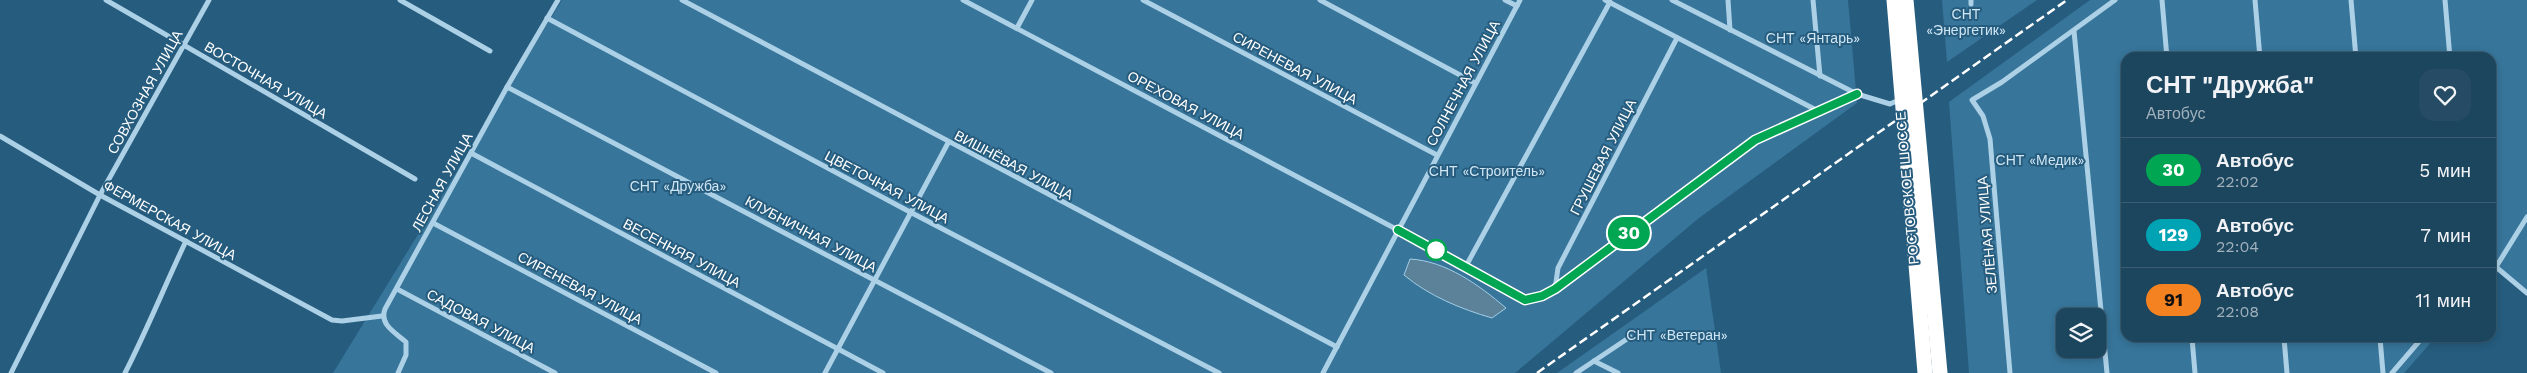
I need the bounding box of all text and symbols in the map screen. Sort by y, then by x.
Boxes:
park label: СНТ «Энергетик» [1926,6,2006,38]
street label: СОЛНЕЧНАЯ УЛИЦА [1423,17,1503,149]
street label: СОВХОЗНАЯ УЛИЦА [104,27,186,157]
street label: СИРЕНЕВАЯ УЛИЦА [1230,28,1361,108]
park label: СНТ «Янтарь» [1766,30,1860,46]
street label: ВОСТОЧНАЯ УЛИЦА [202,38,331,122]
street label: ОРЕХОВАЯ УЛИЦА [1125,67,1248,143]
button: heart [2419,69,2471,121]
text: СНТ "Дружба" [2146,71,2314,99]
street label: ГРУШЕВАЯ УЛИЦА [1567,96,1640,218]
text: Автобус [2146,104,2206,123]
street label: РОСТОВСКОЕ ШОССЕ [1892,111,1922,265]
street label: ВИШНЁВАЯ УЛИЦА [952,127,1077,203]
street label: ЛЕСНАЯ УЛИЦА [408,129,476,234]
street label: ЦВЕТОЧНАЯ УЛИЦА [822,147,953,227]
text: Автобус [2216,149,2294,172]
park label: СНТ «Медик» [1996,152,2084,168]
text: 30 [2162,159,2185,180]
text: 5 мин [2419,159,2471,182]
park label: СНТ «Строитель» [1429,163,1545,179]
text: 22:02 [2216,172,2259,191]
street label: ЗЕЛЁНАЯ УЛИЦА [1974,175,2000,294]
street label: ФЕРМЕРСКАЯ УЛИЦА [101,177,240,263]
park label: СНТ «Дружба» [630,178,726,194]
street label: КЛУБНИЧНАЯ УЛИЦА [743,193,880,276]
text: Автобус [2216,214,2294,237]
street label: ВЕСЕННЯЯ УЛИЦА [621,215,744,291]
line badge: 30 [1606,217,1652,249]
text: 30 [1618,222,1640,243]
text: 129 [2159,224,2188,245]
text: 7 мин [2420,224,2471,247]
text: 22:04 [2216,237,2259,256]
unlabelled marker [1425,239,1447,261]
street label: СИРЕНЕВАЯ УЛИЦА [515,248,646,328]
text: Автобус [2216,279,2294,302]
street label: САДОВАЯ УЛИЦА [424,286,539,357]
text: 91 [2164,289,2183,310]
text: 11 мин [2416,289,2471,312]
text: 22:08 [2216,302,2259,321]
map controls [2056,308,2106,358]
button: layers [2056,308,2106,358]
park label: СНТ «Ветеран» [1626,327,1728,343]

